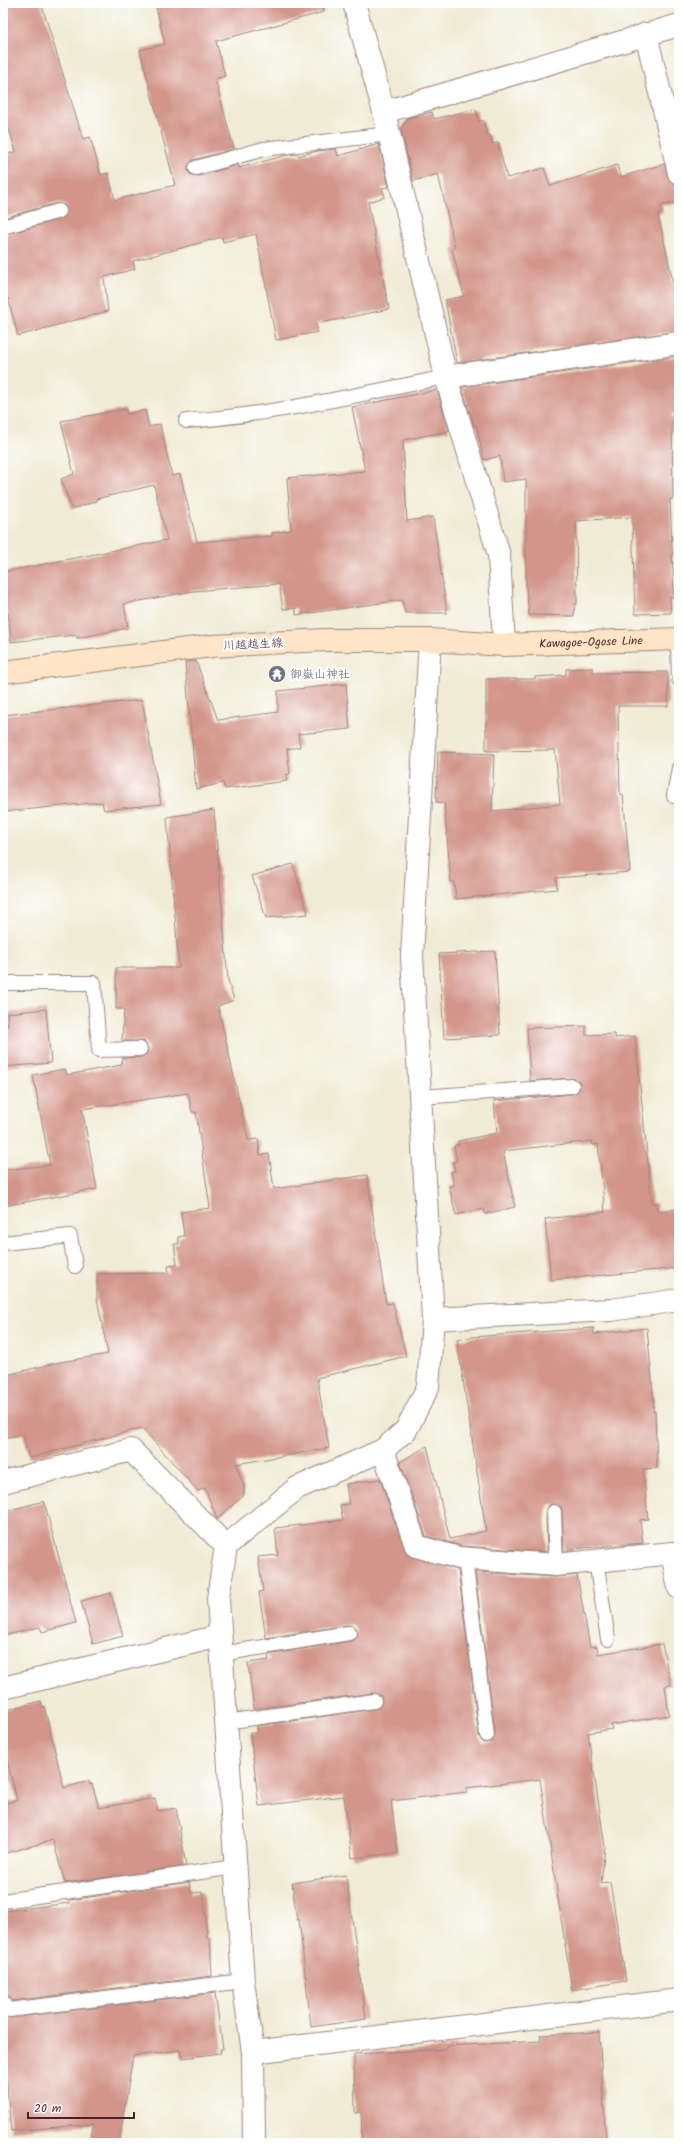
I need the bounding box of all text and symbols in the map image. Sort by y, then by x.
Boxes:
street label: Kawagoe-Ogose Line [539,631,644,654]
street label: 川越越生線 [223,633,283,656]
temple icon: 御嶽山神社 [267,664,287,684]
place label: 御嶽山神社 [290,665,350,684]
scale bar [28,2094,134,2120]
text: 20 m [34,2099,62,2118]

